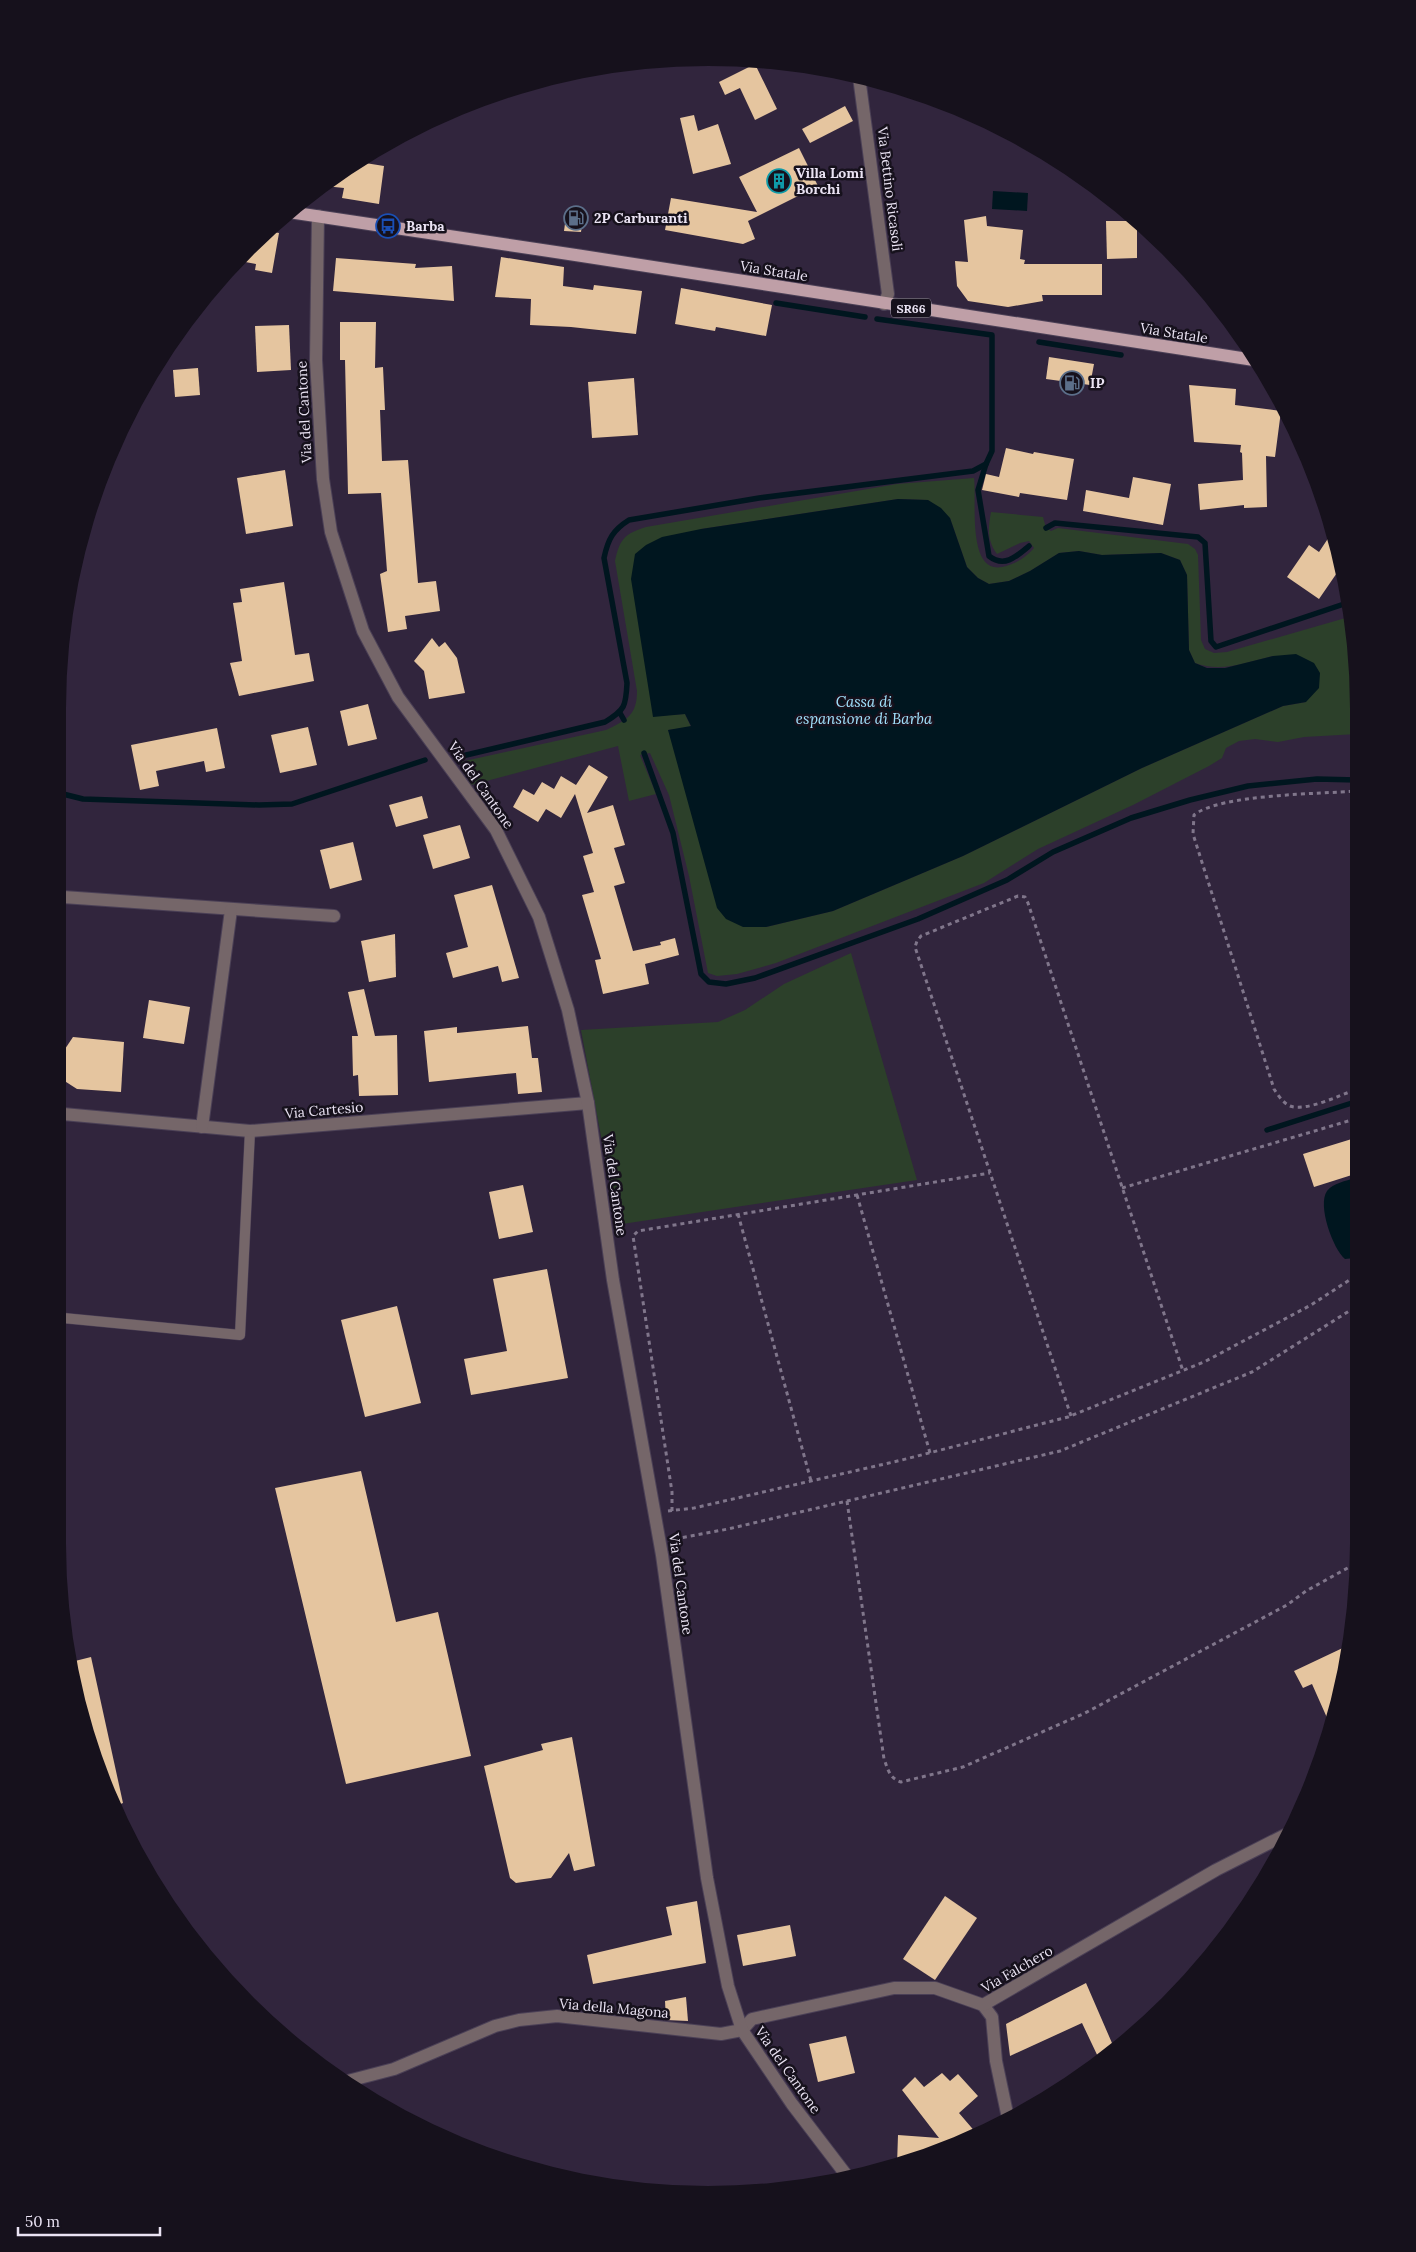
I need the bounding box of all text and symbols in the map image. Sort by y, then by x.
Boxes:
street label: Via Bettino Ricasoli [873,125,907,252]
place label: Villa Lomi Borchi [796,164,864,198]
building icon: Villa Lomi Borchi [766,168,792,194]
fuel station icon: 2P Carburanti [563,205,589,231]
place label: 2P Carburanti [594,209,688,227]
bus stop icon: Barba [375,213,401,239]
place label: Barba [406,217,445,235]
street label: Via Statale [738,257,810,285]
road number: SR66 [891,298,931,318]
street label: Via Statale [1138,319,1210,347]
street label: Via del Cantone [292,360,316,465]
fuel station icon: IP [1059,370,1085,396]
place label: IP [1090,374,1104,392]
water label: Cassa di espansione di Barba [796,692,933,728]
street label: Via del Cantone [444,737,518,832]
street label: Via Cartesio [283,1098,364,1122]
street label: Via del Cantone [599,1132,631,1237]
street label: Via del Cantone [665,1531,697,1636]
street label: Via Falchero [977,1941,1056,1997]
street label: Via della Magona [557,1994,670,2022]
street label: Via del Cantone [751,2022,825,2117]
scale bar [18,2204,160,2236]
text: 50 m [25,2212,60,2231]

